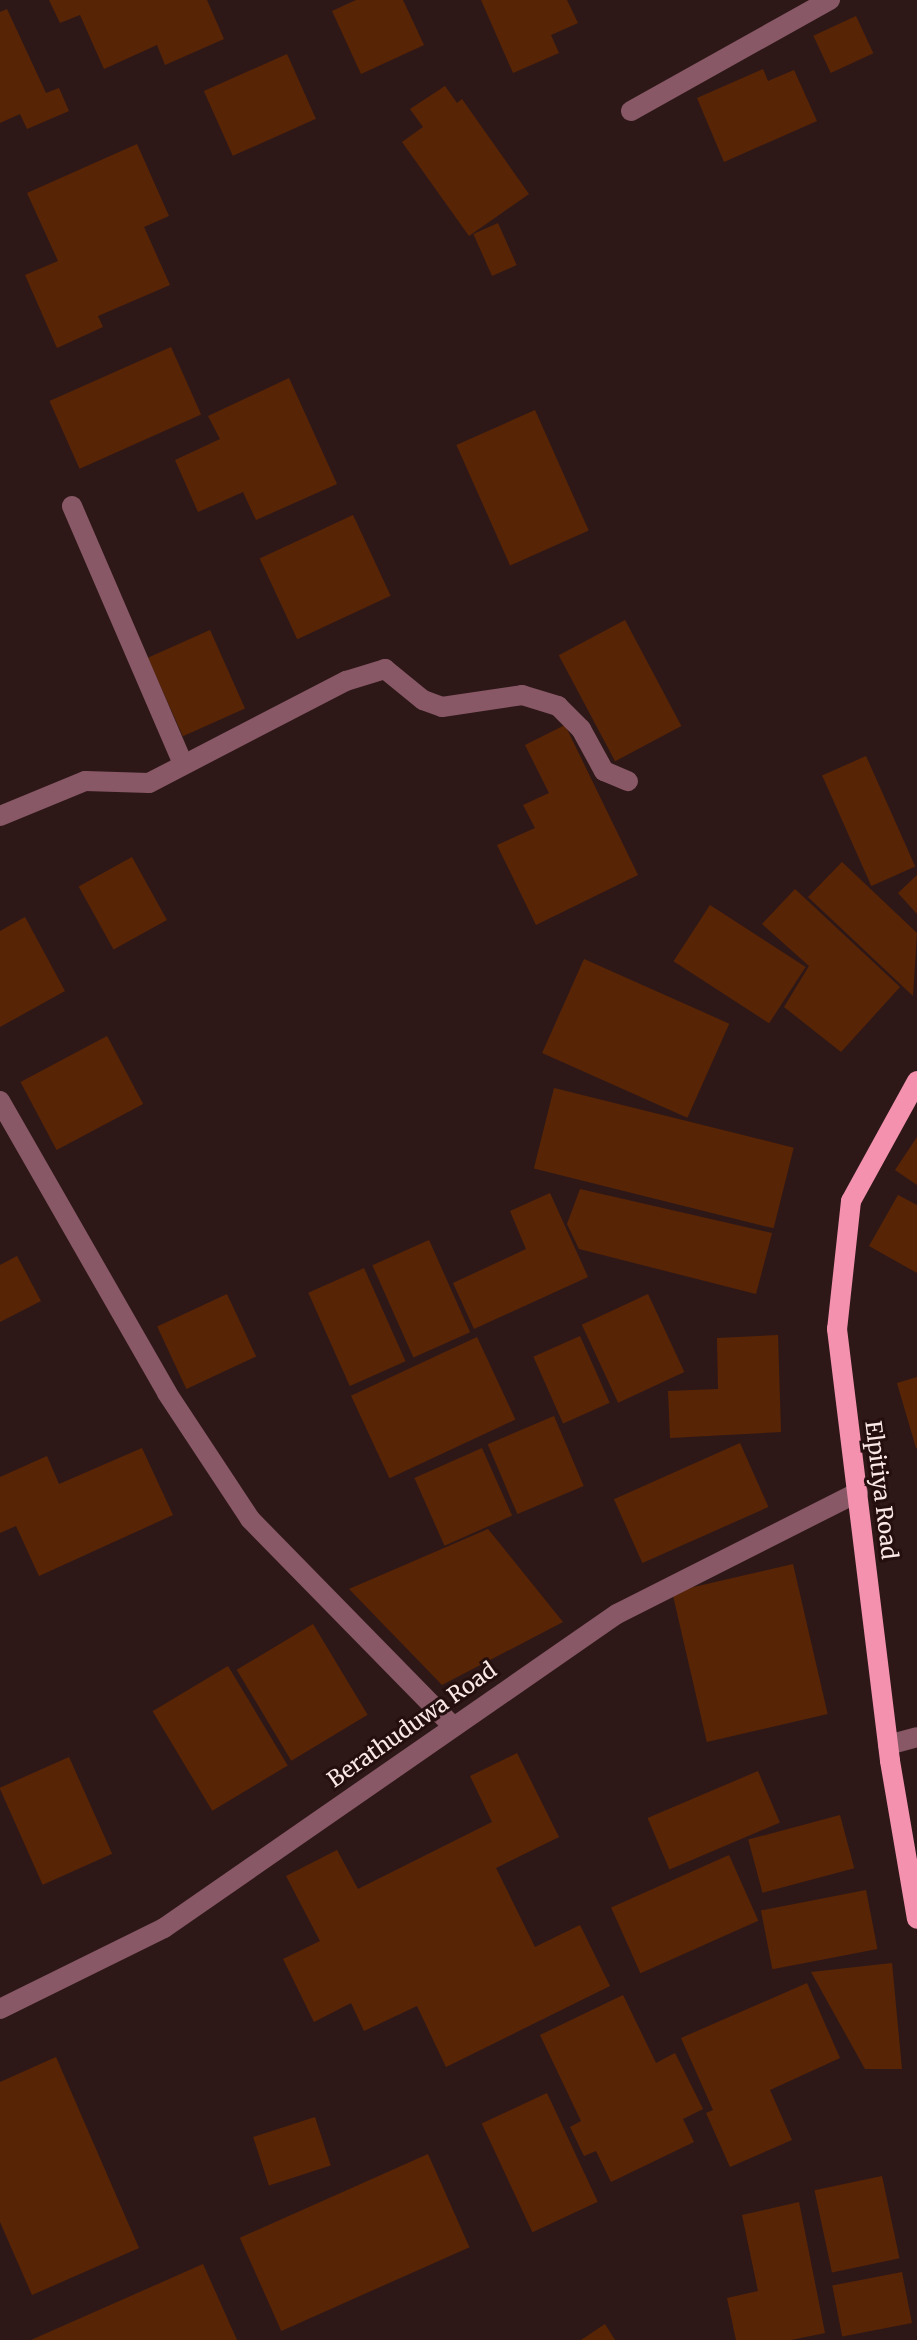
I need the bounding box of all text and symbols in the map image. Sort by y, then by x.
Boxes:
street label: Elpitiya Road [859,1419,903,1561]
street label: Berathuduwa Road [323,1657,501,1793]

